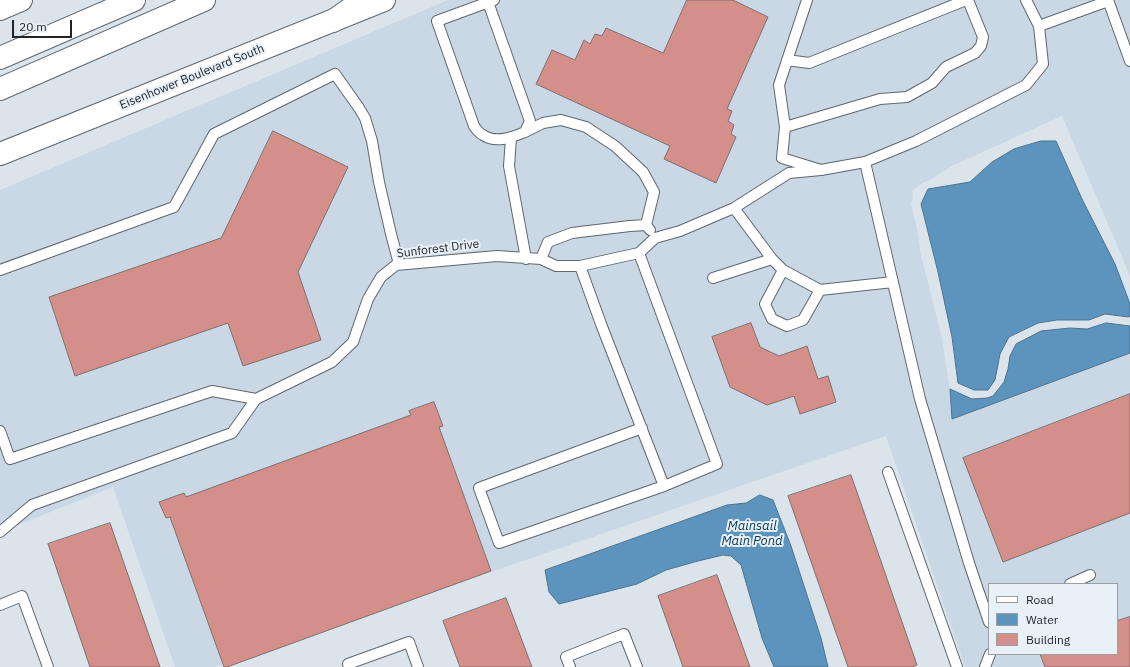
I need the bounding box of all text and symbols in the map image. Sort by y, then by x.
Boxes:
scale bar [14,12,74,38]
text: 20 m [19,19,47,34]
street label: Eisenhower Boulevard South [118,41,266,113]
street label: Sunforest Drive [396,237,480,261]
water label: Mainsail Main Pond [721,518,783,549]
legend [988,583,1118,655]
text: Road [1026,592,1054,607]
text: Water [1026,612,1058,627]
text: Building [1026,632,1070,647]

